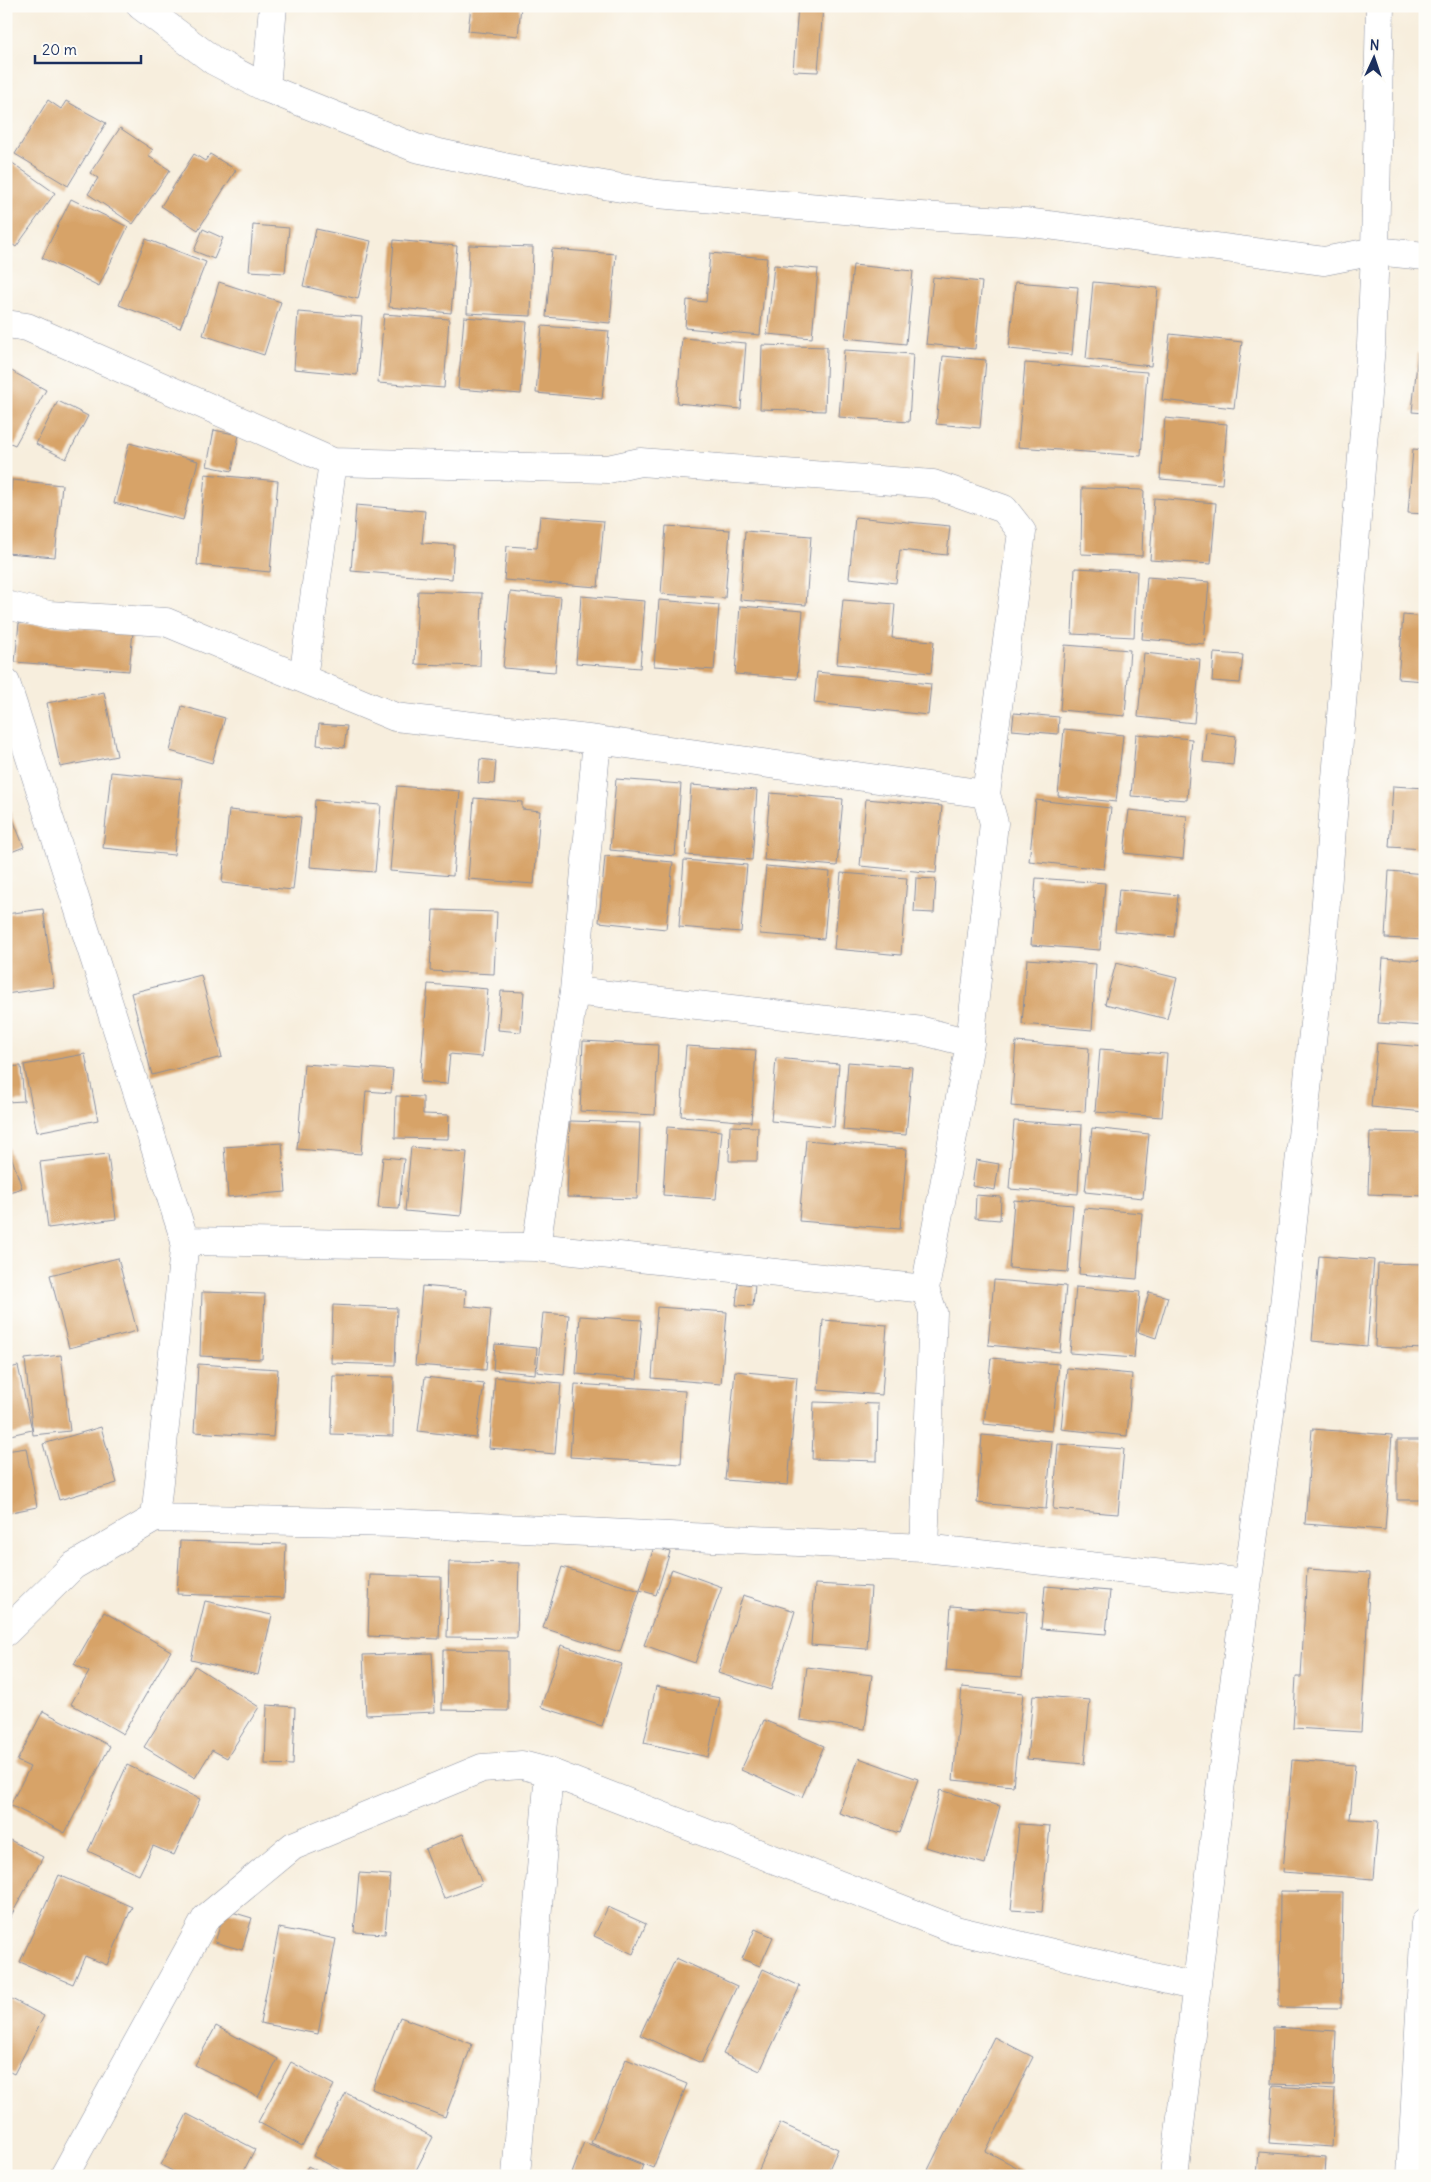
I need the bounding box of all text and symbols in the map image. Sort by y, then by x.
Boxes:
scale bar [35,32,141,64]
north arrow [1348,32,1398,82]
text: N [1369,36,1380,54]
text: 20 m [42,40,77,59]

